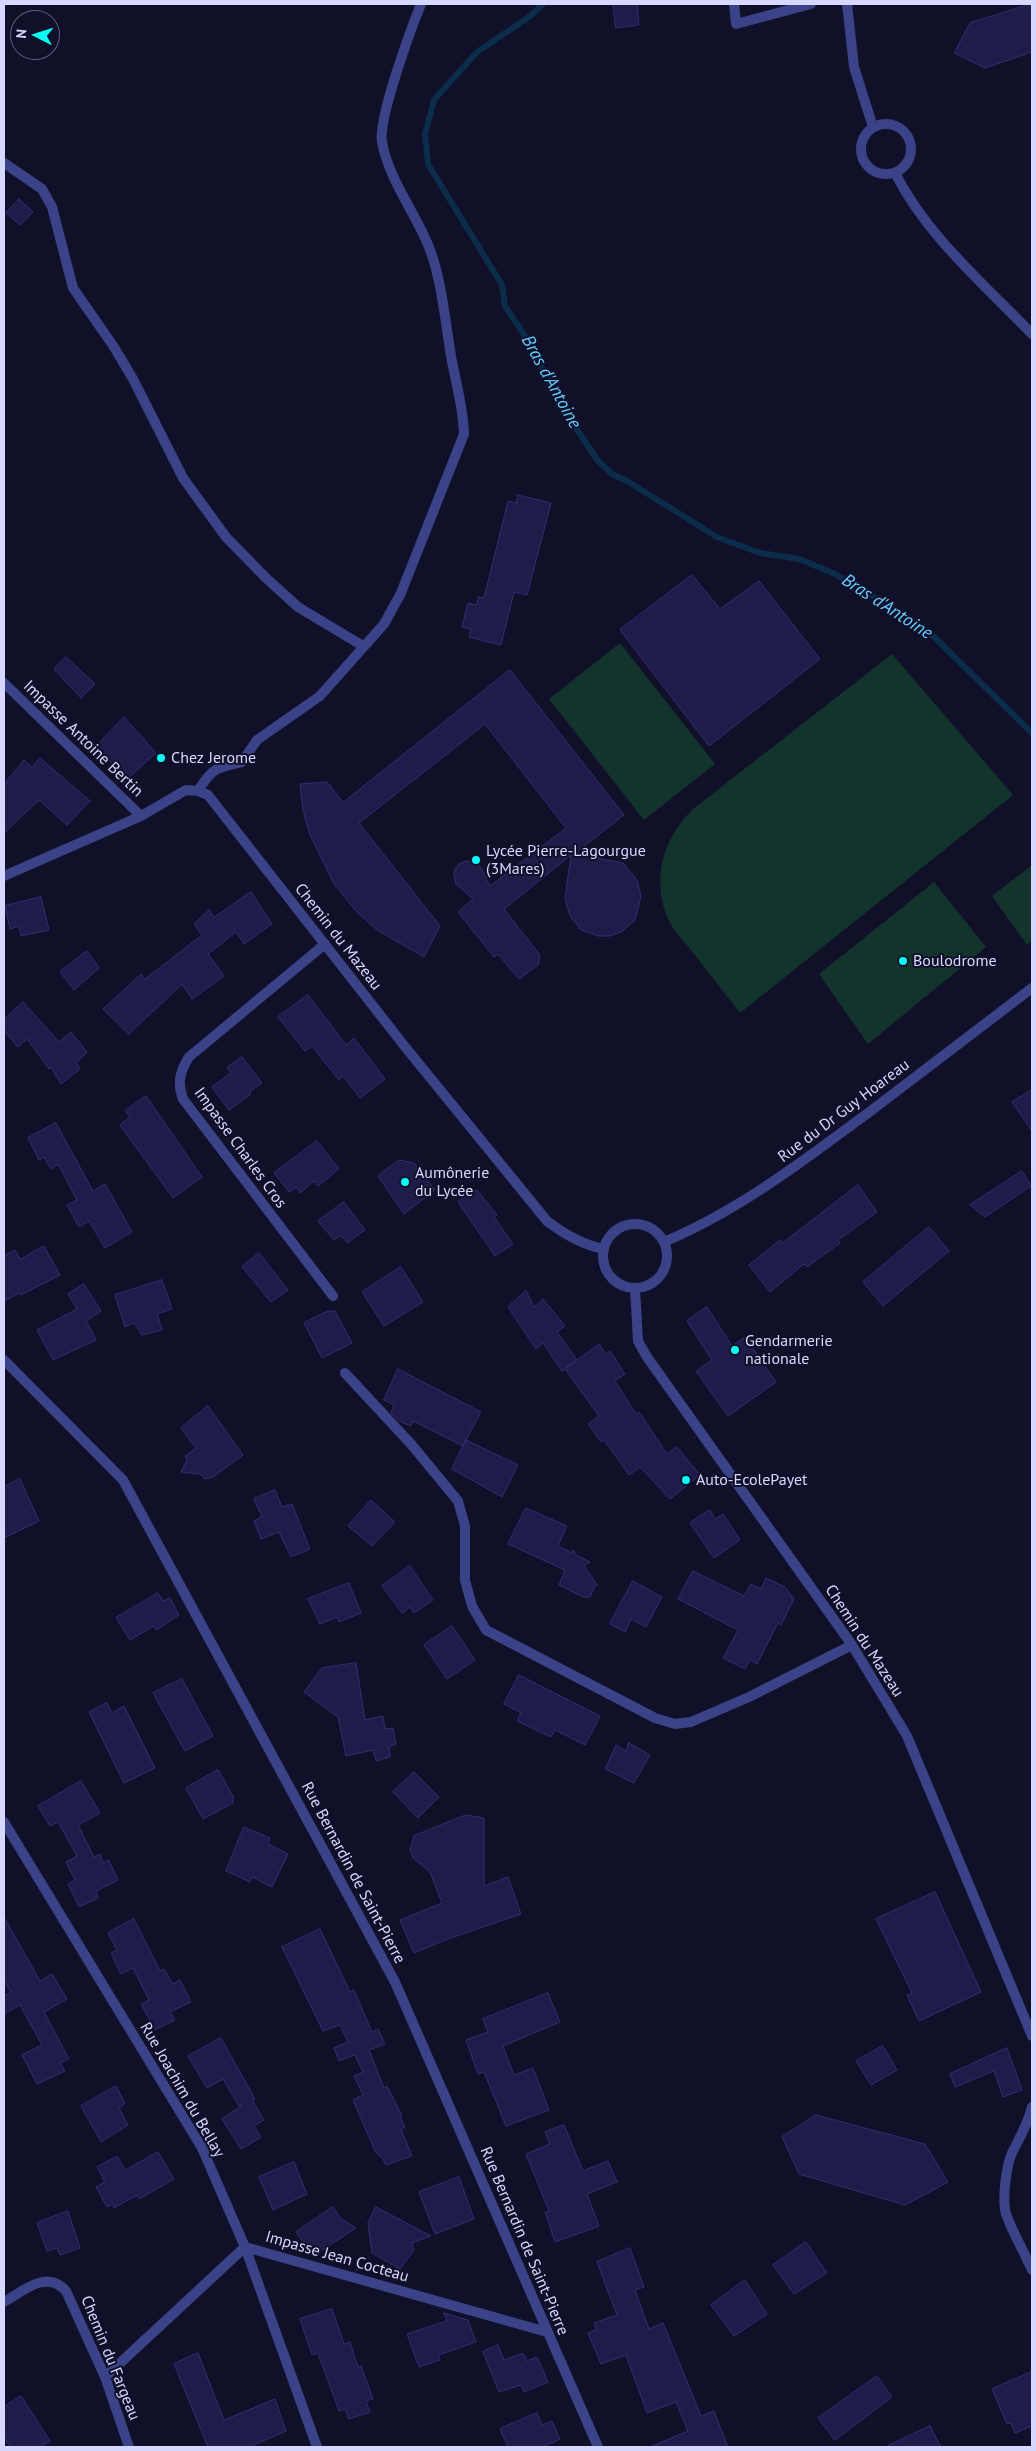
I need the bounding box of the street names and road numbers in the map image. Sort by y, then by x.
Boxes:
street label: Impasse Antoine Bertin [19,677,147,801]
street label: Chemin du Mazeau [290,880,386,994]
street label: Rue du Dr Guy Hoareau [774,1055,914,1167]
street label: Impasse Charles Cros [190,1084,290,1212]
street label: Chemin du Mazeau [821,1581,907,1701]
street label: Rue Bernardin de Saint-Pierre [297,1779,409,1967]
street label: Rue Joachim du Bellay [135,2019,229,2161]
street label: Rue Bernardin de Saint-Pierre [476,2144,572,2338]
street label: Impasse Jean Cocteau [263,2227,411,2287]
street label: Chemin du Fargeau [76,2293,144,2423]

